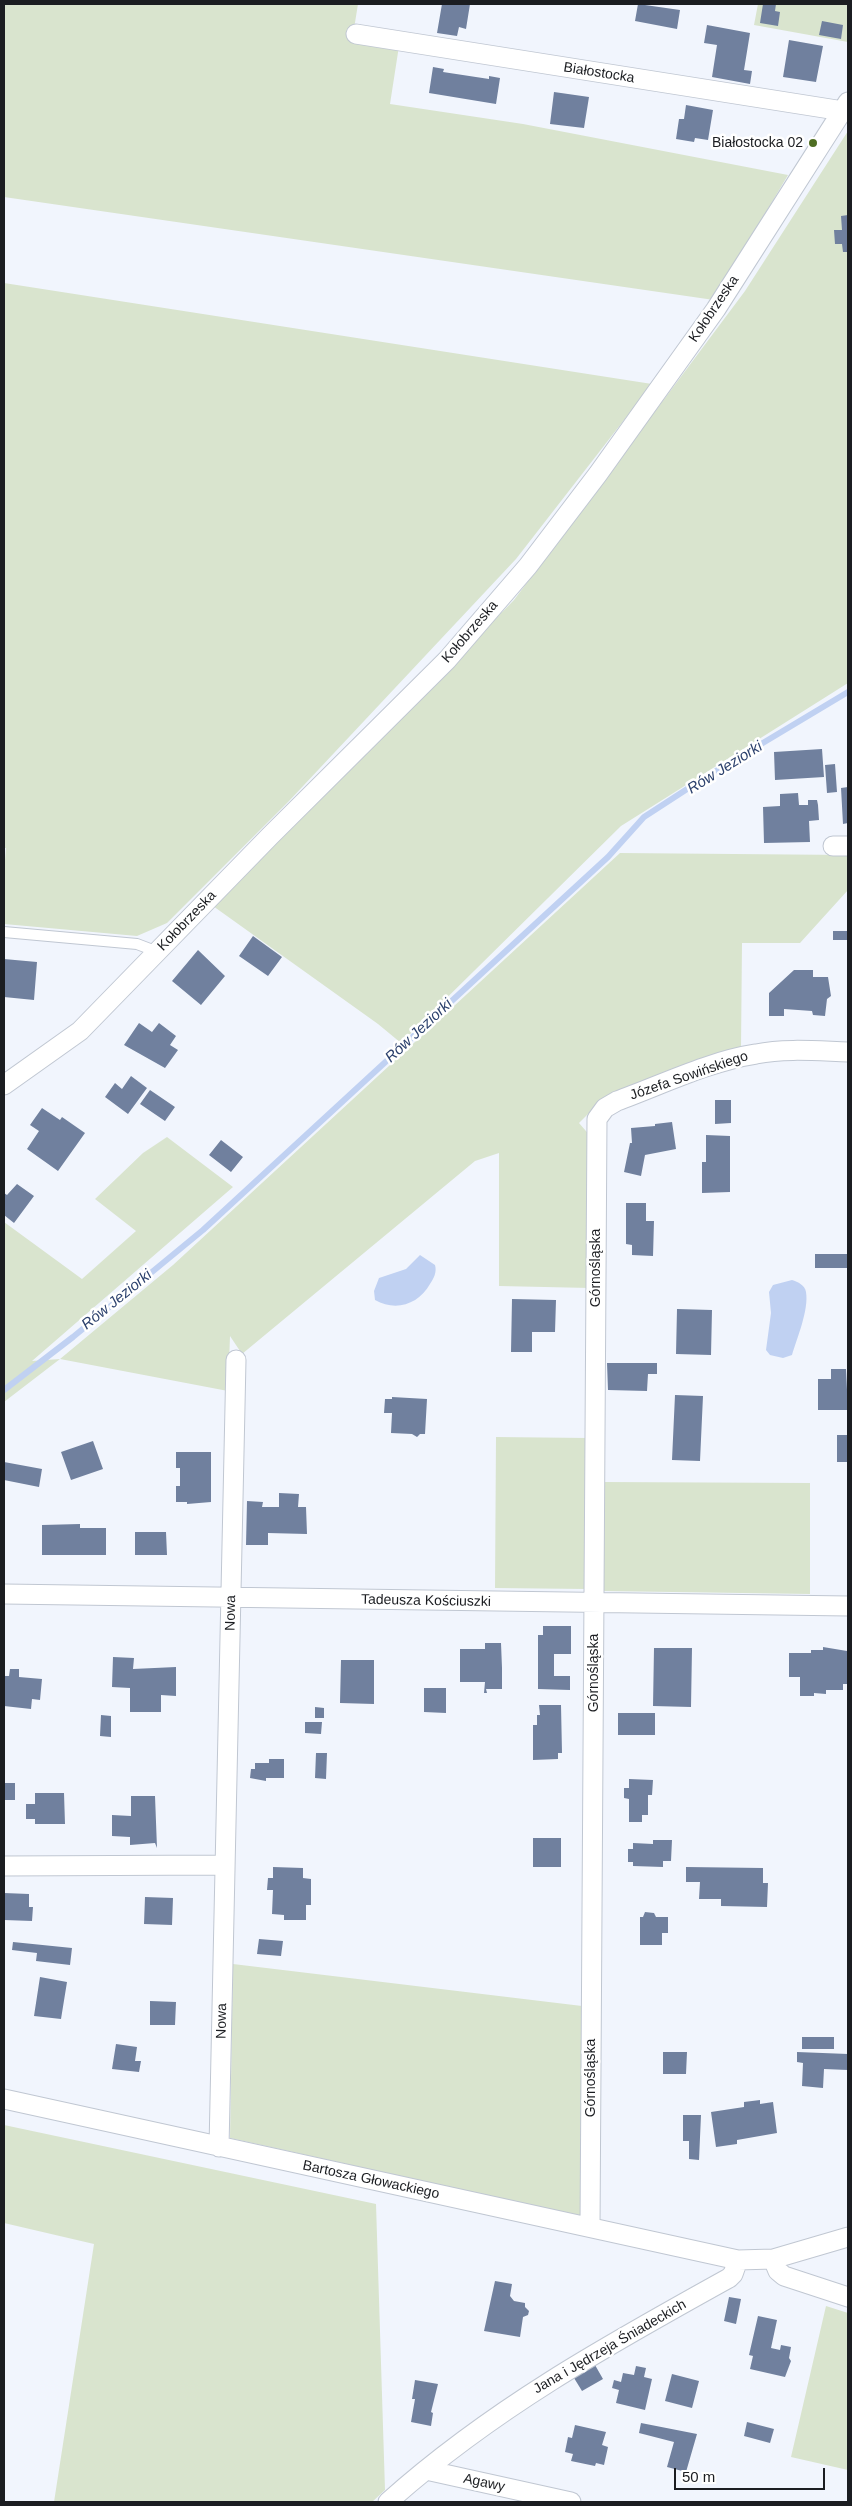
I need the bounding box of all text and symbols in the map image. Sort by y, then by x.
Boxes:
street label: Białostocka [562,59,636,87]
place label: Białostocka 02 [712,135,803,151]
marker: Białostocka 02 [807,137,819,149]
street label: Kołobrzeska [685,272,743,346]
street label: Kołobrzeska [438,597,502,667]
water label: Rów Jeziorki [684,738,766,798]
street label: Kołobrzeska [154,887,220,955]
water label: Rów Jeziorki [382,995,456,1067]
street label: Józefa Sowińskiego [628,1048,750,1104]
street label: Górnośląska [588,1229,604,1307]
water label: Rów Jeziorki [78,1266,156,1334]
street label: Tadeusza Kościuszki [361,1591,491,1611]
street label: Nowa [222,1595,240,1631]
street label: Górnośląska [586,1634,602,1712]
street label: Nowa [213,2003,231,2039]
street label: Górnośląska [583,2039,599,2117]
street label: Bartosza Głowackiego [301,2157,441,2203]
street label: Jana i Jędrzeja Śniadeckich [531,2296,689,2398]
scale bar [677,2458,828,2490]
text: 50 m [682,2468,715,2485]
street label: Agawy [462,2470,506,2496]

